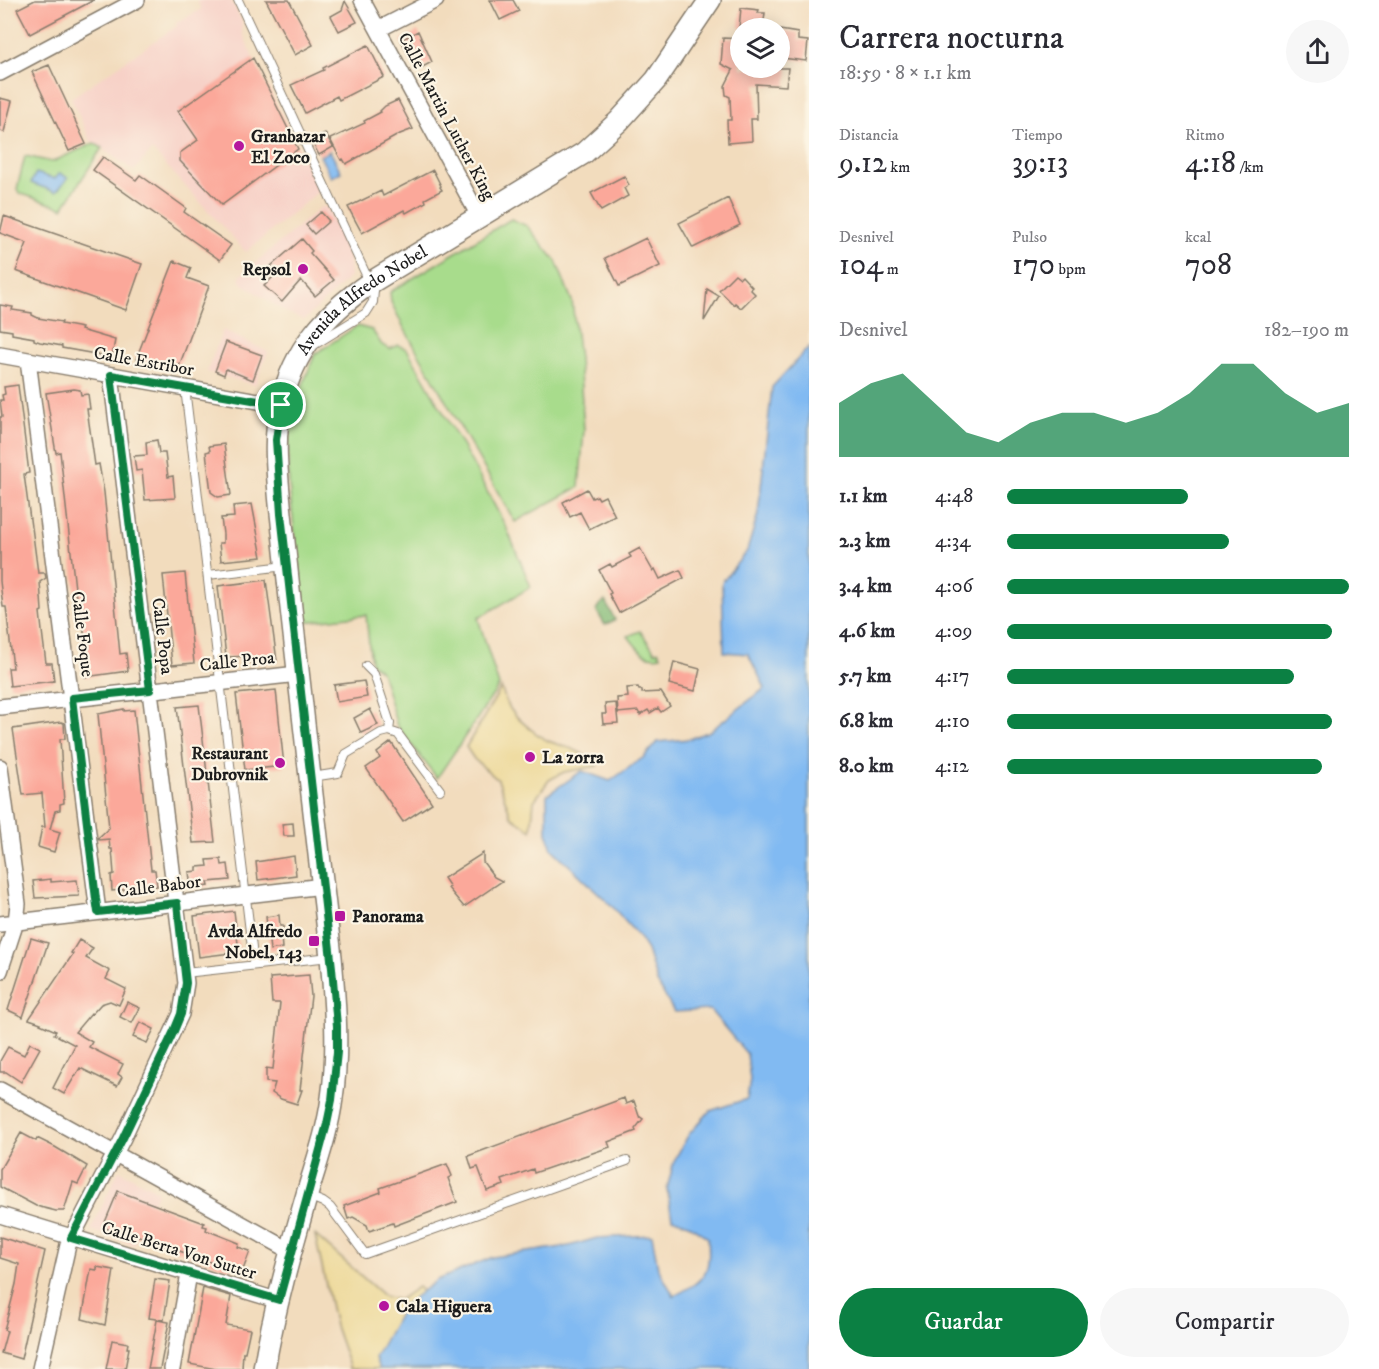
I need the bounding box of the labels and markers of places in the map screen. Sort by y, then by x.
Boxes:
place label: Granbazar El Zoco [251,126,326,169]
marker: Granbazar El Zoco [232,139,246,153]
place label: Repsol [243,259,292,281]
marker: Repsol [296,262,310,276]
pin [255,379,306,430]
place label: Restaurant Dubrovnik [191,743,269,786]
place label: La zorra [542,747,604,769]
marker: La zorra [523,750,537,764]
marker: Restaurant Dubrovnik [273,756,287,770]
place label: Panorama [352,906,424,928]
marker: Panorama [333,909,347,923]
place label: Avda Alfredo Nobel, 143 [207,921,302,964]
marker: Avda Alfredo Nobel, 143 [307,934,321,948]
place label: Cala Higuera [396,1296,492,1318]
marker: Cala Higuera [377,1299,391,1313]

